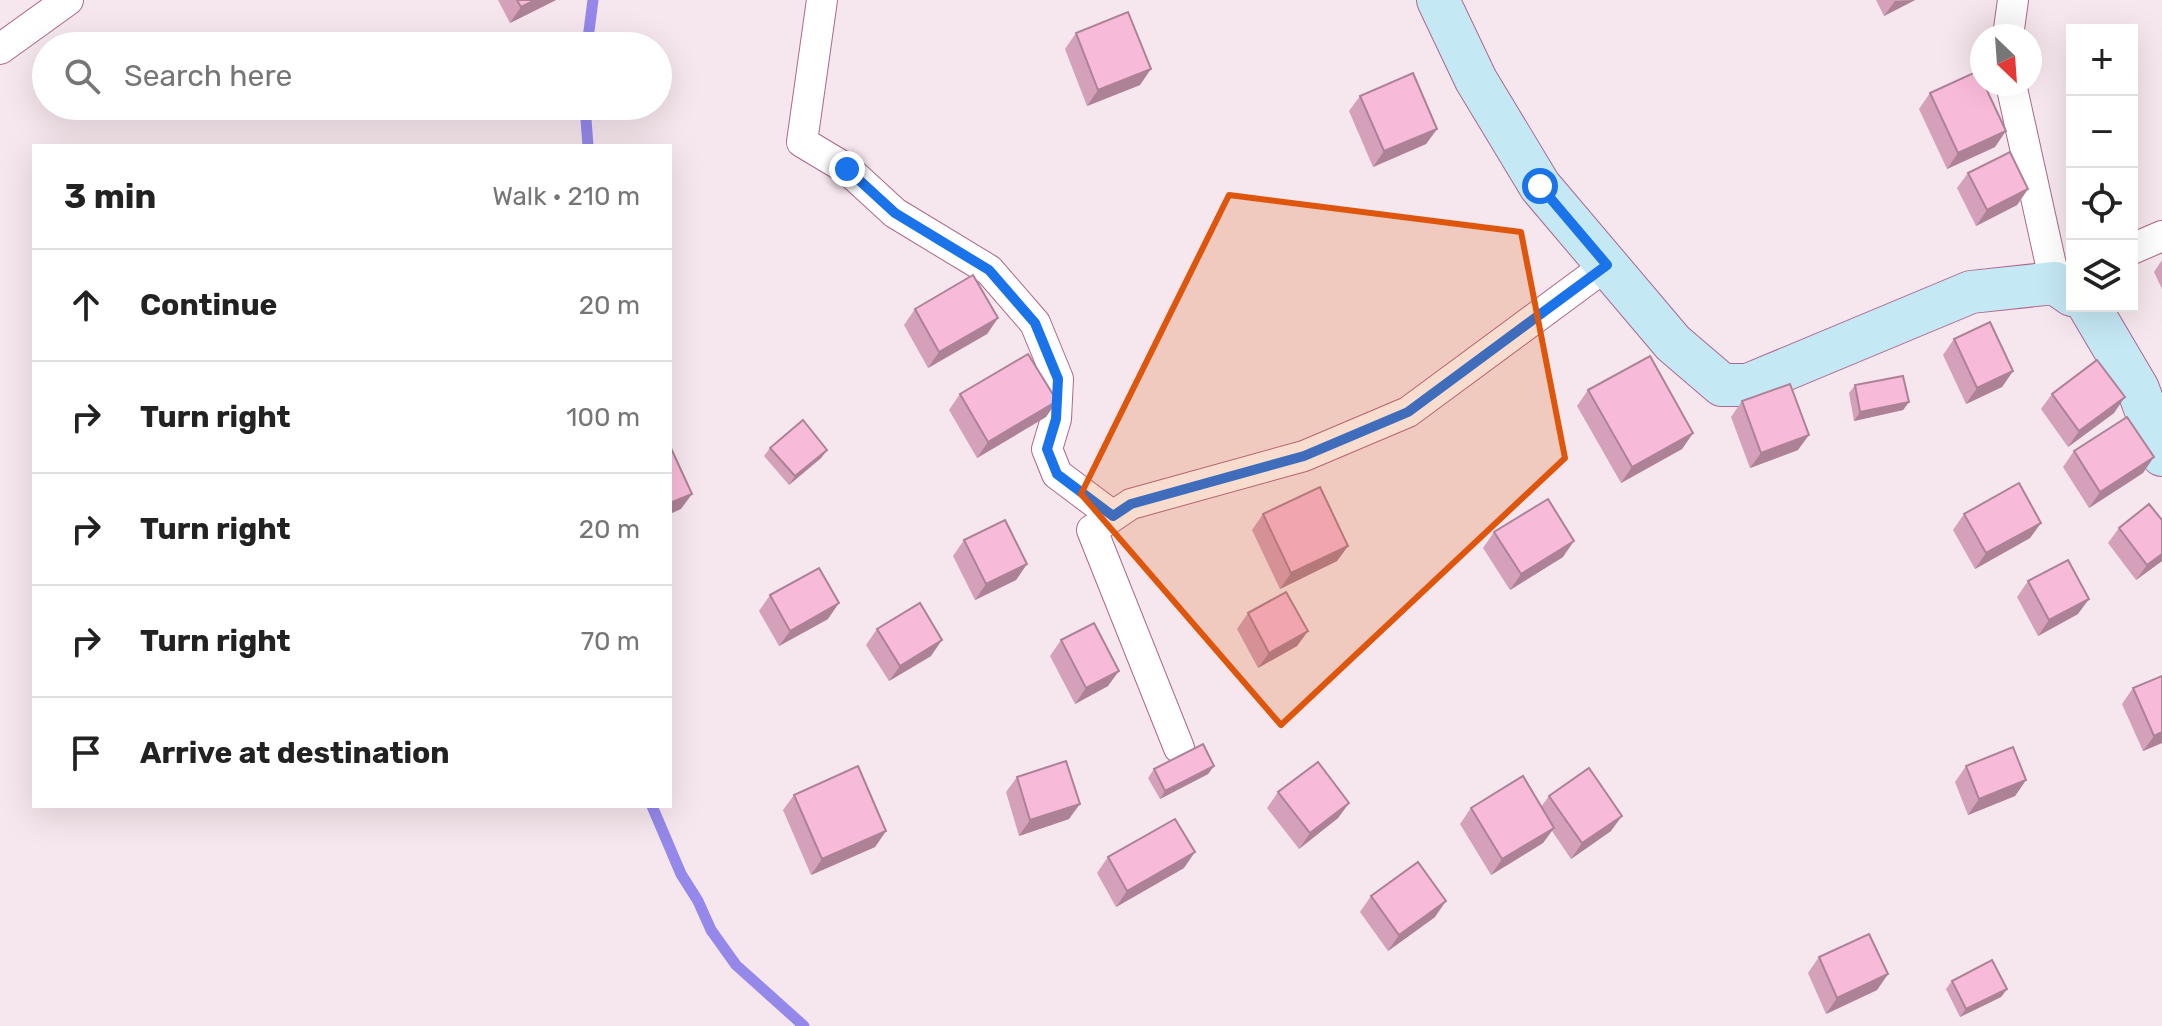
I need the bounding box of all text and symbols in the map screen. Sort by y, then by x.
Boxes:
north arrow [1970,24,2042,96]
map controls [2066,24,2138,312]
button: + [2066,24,2138,96]
search box [32,32,672,120]
icon: search [60,54,104,98]
text: Search here [124,58,292,94]
button: − [2066,96,2138,168]
route end [829,151,865,187]
route start [1522,168,1558,204]
button: locate [2066,168,2138,240]
text: 3 min [64,176,156,217]
text: Walk · 210 m [492,181,640,212]
button: layers [2066,240,2138,312]
icon: ahead [64,283,108,327]
text: Continue [140,287,277,323]
text: 20 m [579,290,640,321]
icon: right [64,395,108,439]
text: Turn right [140,399,291,435]
text: 100 m [566,402,640,433]
icon: right [64,507,108,551]
text: Turn right [140,511,291,547]
text: 20 m [579,514,640,545]
icon: right [64,619,108,663]
text: Turn right [140,623,291,659]
text: 70 m [581,626,640,657]
icon: arrive [64,731,108,775]
text: Arrive at destination [140,735,450,771]

